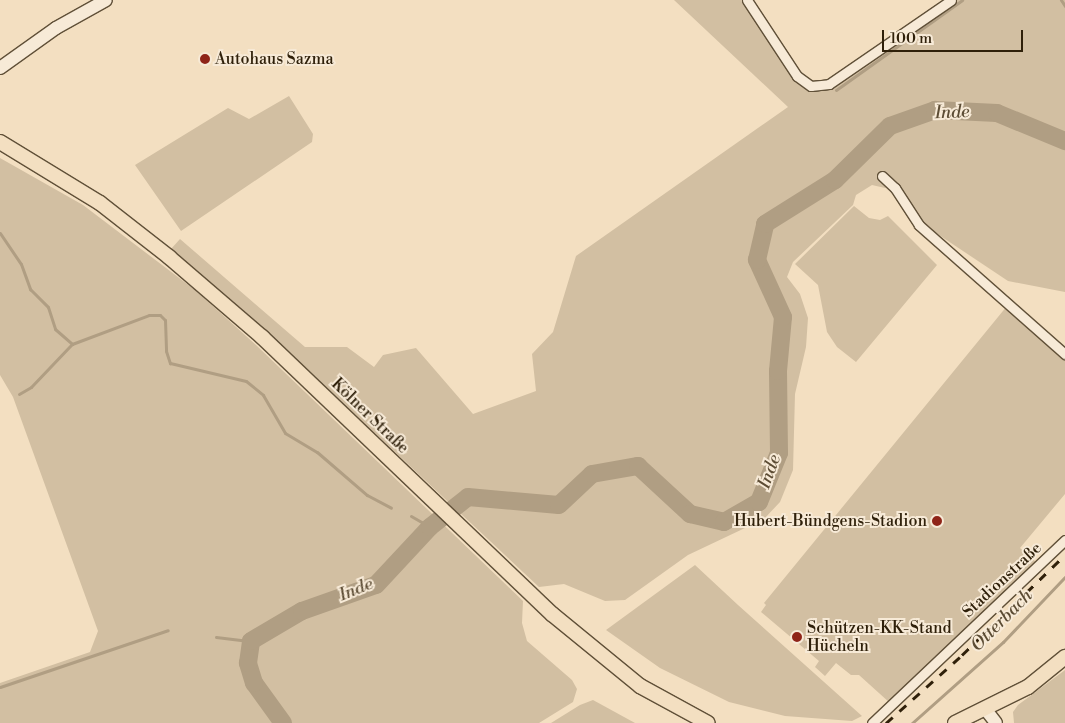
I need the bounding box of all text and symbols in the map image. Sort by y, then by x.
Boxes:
scale bar [885,20,1026,52]
text: 100 m [890,29,932,48]
place label: Autohaus Sazma [215,49,334,69]
marker: Autohaus Sazma [199,53,211,65]
water label: Inde [934,102,970,124]
street label: Kölner Straße [327,374,413,458]
water label: Inde [754,452,786,492]
place label: Hubert-Bündgens-Stadion [734,511,927,531]
marker: Hubert-Bündgens-Stadion [931,515,943,527]
street label: Stadionstraße [959,539,1045,621]
water label: Inde [336,573,376,607]
water label: Otterbach [967,586,1037,656]
place label: Schützen-KK-Stand Hücheln [807,618,952,656]
marker: Schützen-KK-Stand Hücheln [791,631,803,643]

